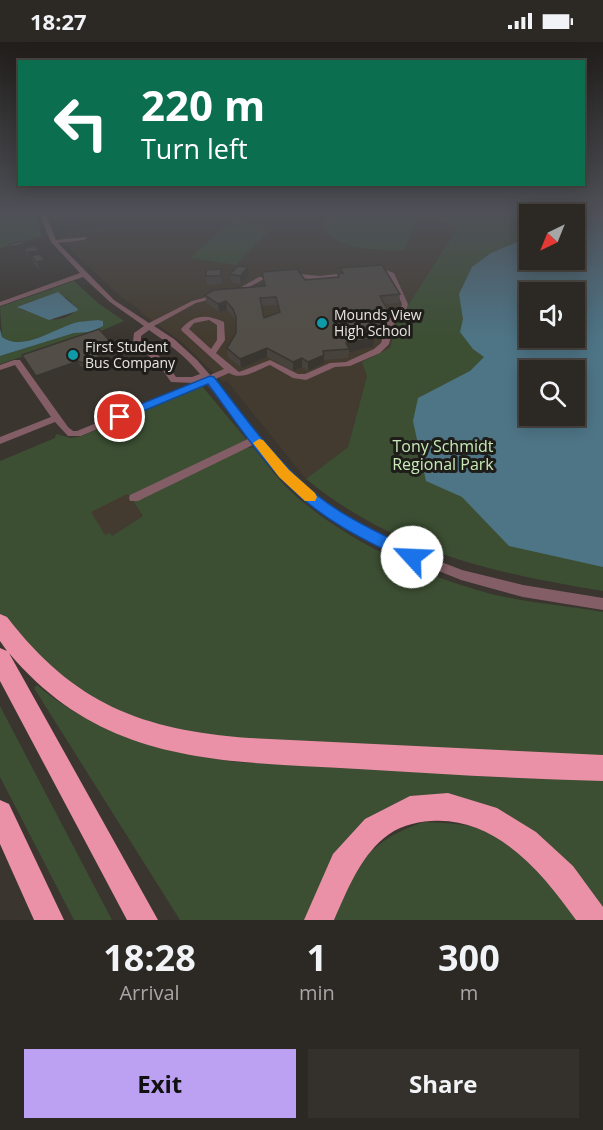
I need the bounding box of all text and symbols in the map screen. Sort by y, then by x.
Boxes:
text: 18:27 [30,6,87,36]
text: 220 m [141,76,265,133]
icon: left [42,84,120,162]
text: Turn left [141,130,248,167]
north arrow [519,204,585,270]
map controls [519,204,585,426]
button: sound [519,282,585,348]
place label: Mounds View High School [334,305,422,340]
marker: Mounds View High School [315,316,329,330]
place label: First Student Bus Company [85,337,176,372]
marker: First Student Bus Company [66,348,80,362]
button: search [519,360,585,426]
pin [94,391,145,442]
icon: arrive [103,400,136,433]
park label: Tony Schmidt Regional Park [392,435,494,475]
position arrow [380,525,444,589]
text: 18:28 [103,933,196,982]
text: 1 [307,933,327,982]
text: 300 [438,933,500,982]
text: Arrival [119,979,180,1006]
text: min [299,979,335,1006]
text: m [460,979,478,1006]
button: Exit [24,1049,296,1118]
button: Share [308,1049,579,1118]

